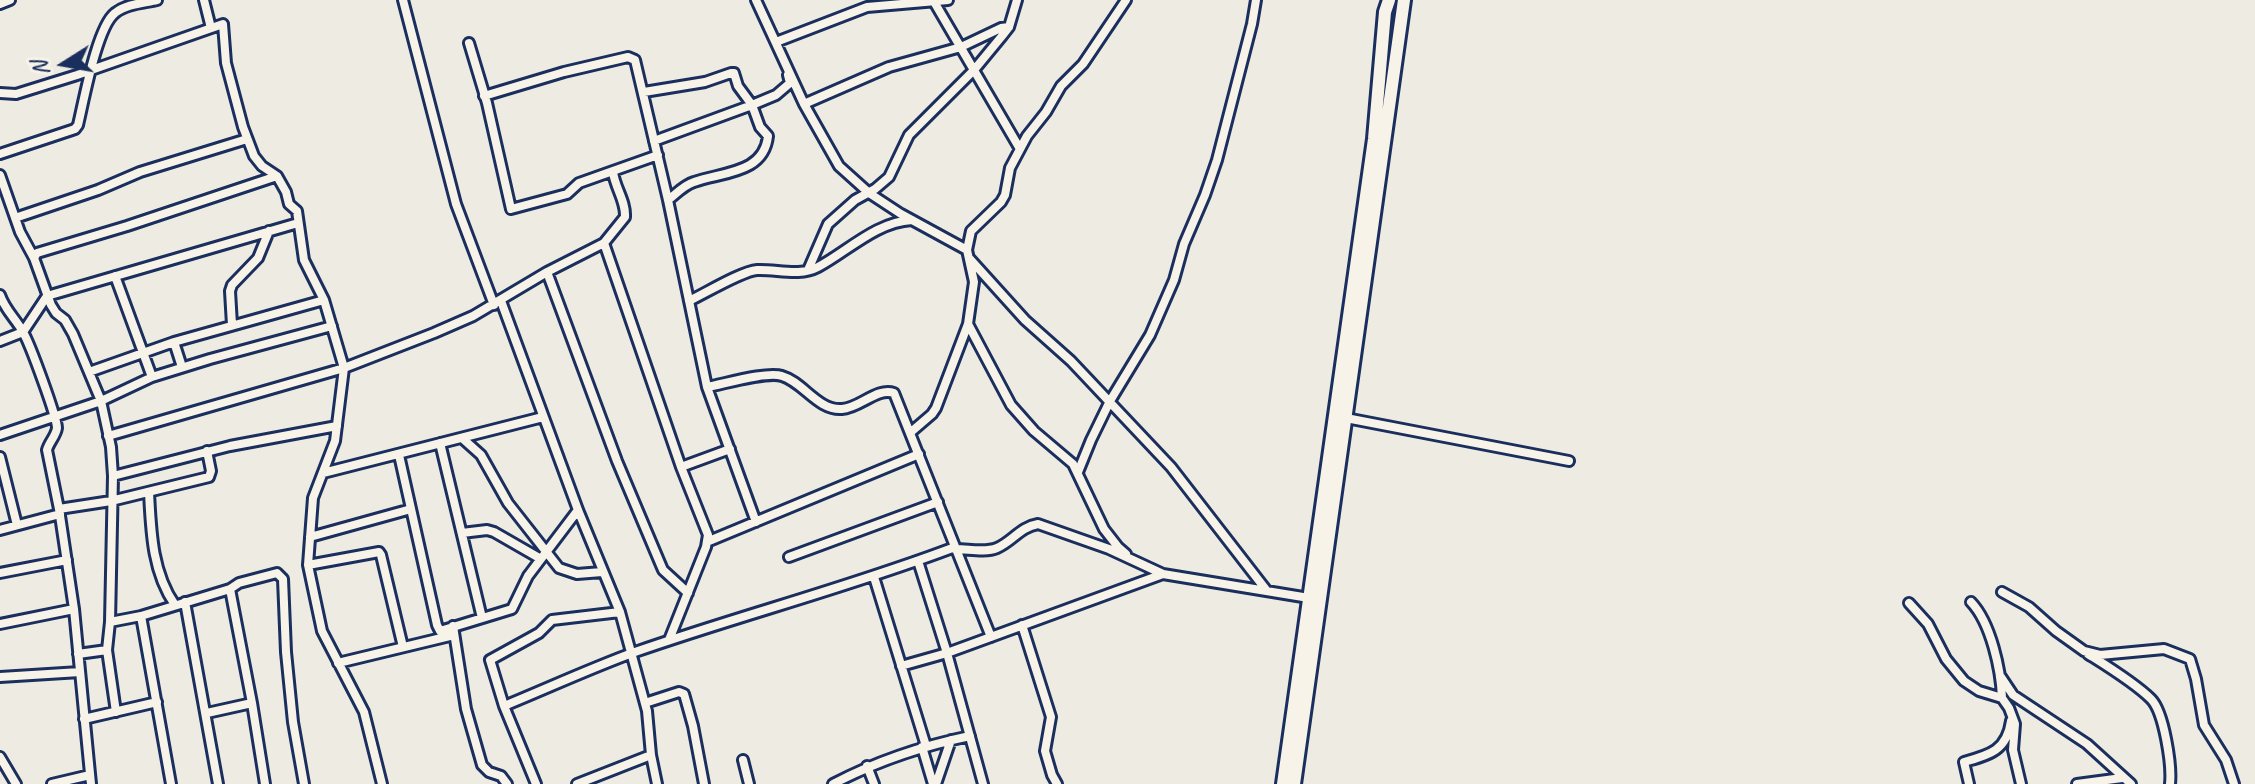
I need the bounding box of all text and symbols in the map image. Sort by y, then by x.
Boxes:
north arrow [24,24,104,104]
text: N [25,59,55,78]

